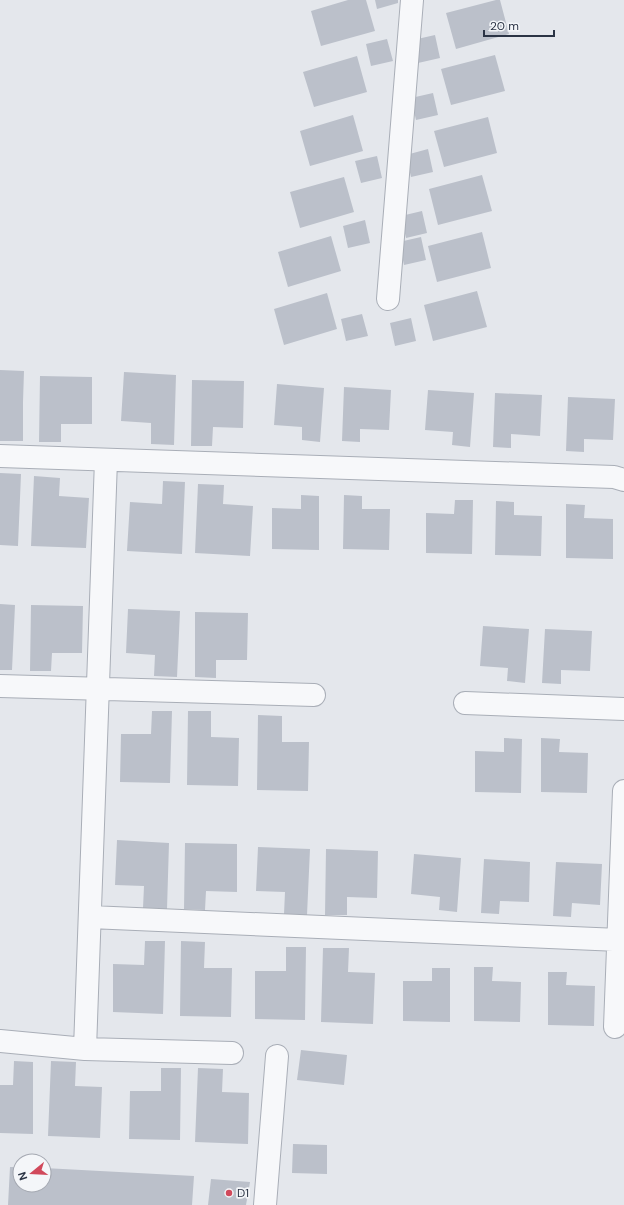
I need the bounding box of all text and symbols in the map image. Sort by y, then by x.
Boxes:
scale bar [484,12,554,38]
text: 20 m [490,18,519,34]
north arrow [12,1153,52,1193]
text: N [15,1170,30,1182]
place label: D1 [237,1185,249,1201]
marker: D1 [224,1188,234,1198]

